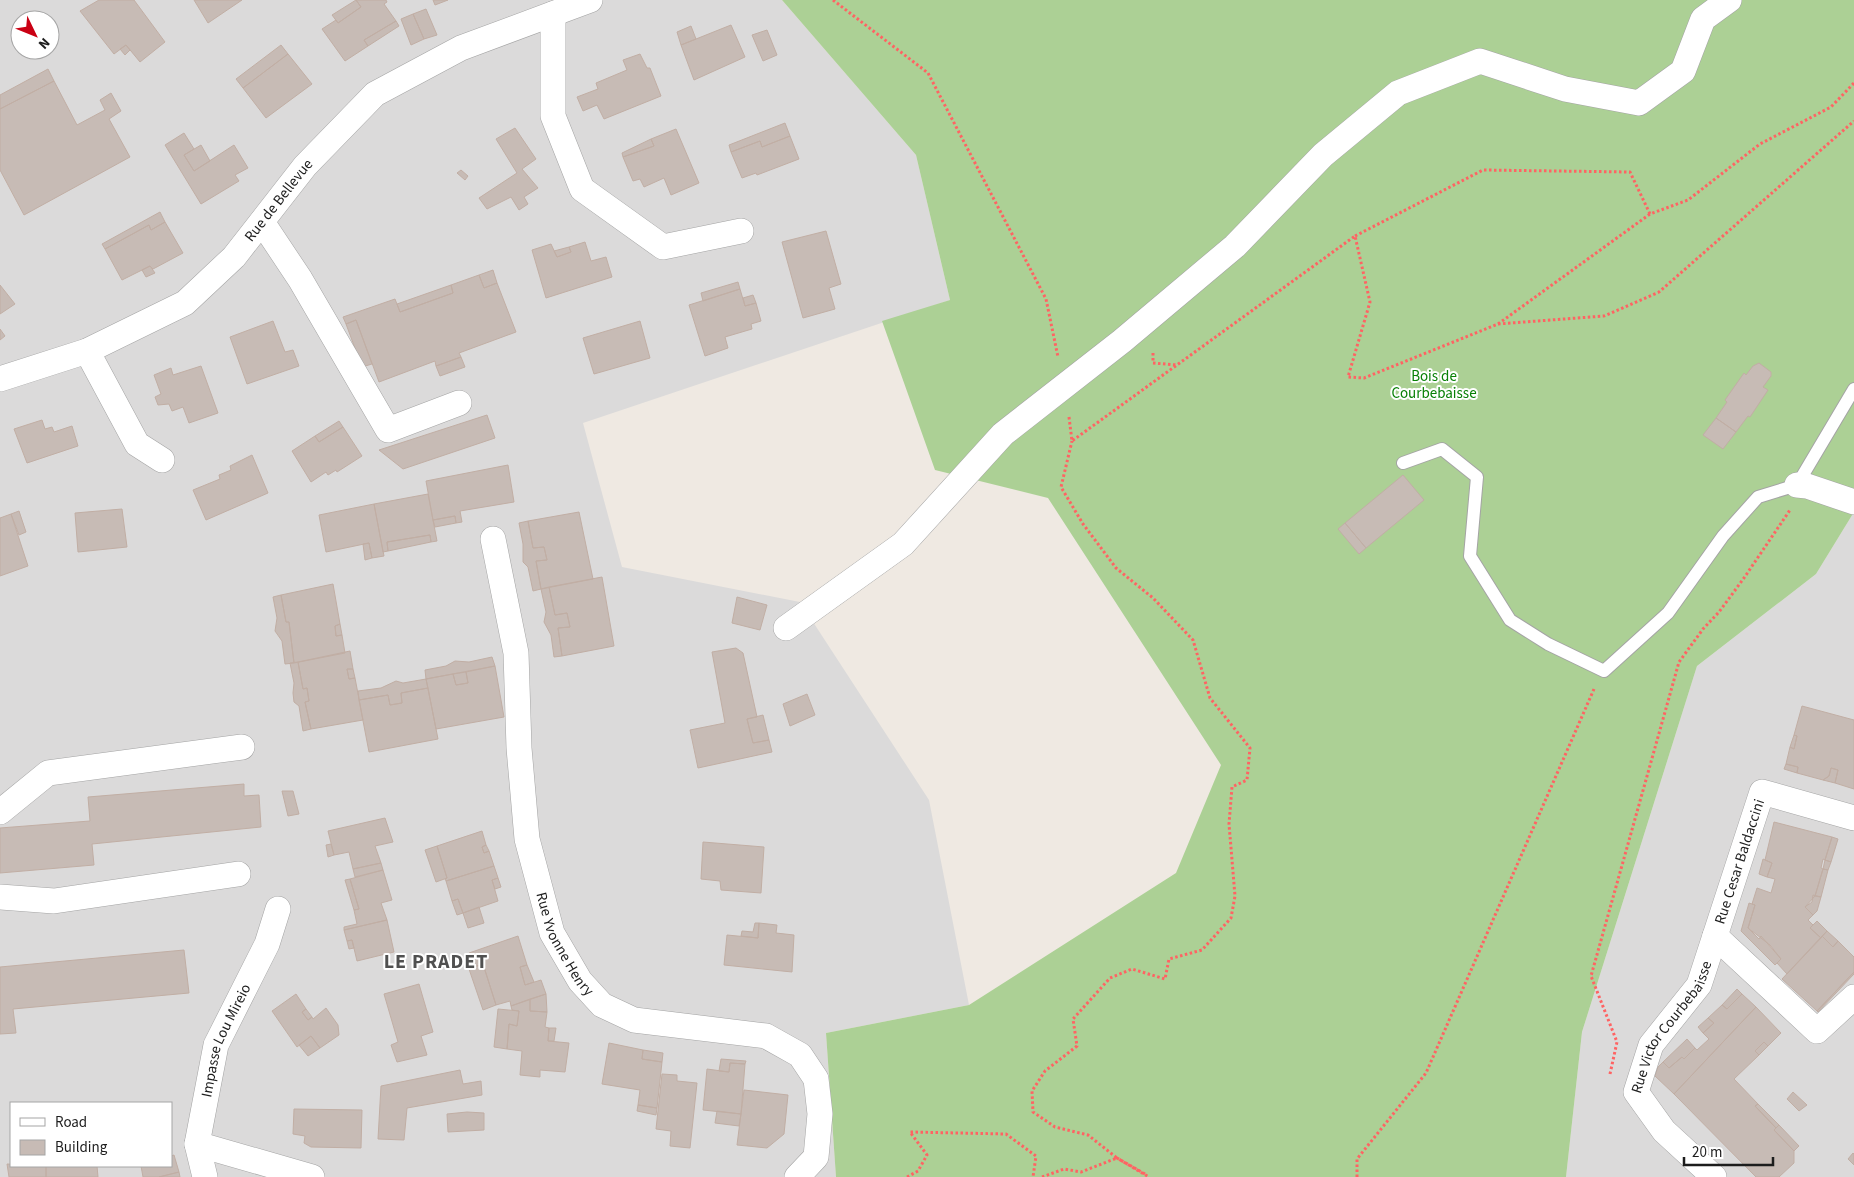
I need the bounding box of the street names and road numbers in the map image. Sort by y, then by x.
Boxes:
street label: Rue de Bellevue [240,154,318,246]
street label: Rue Cesar Baldaccini [1710,796,1770,927]
street label: Rue Yvonne Henry [531,890,599,1001]
street label: Rue Victor Courbebaisse [1626,958,1717,1096]
street label: Impasse Lou Mireio [196,980,256,1099]

